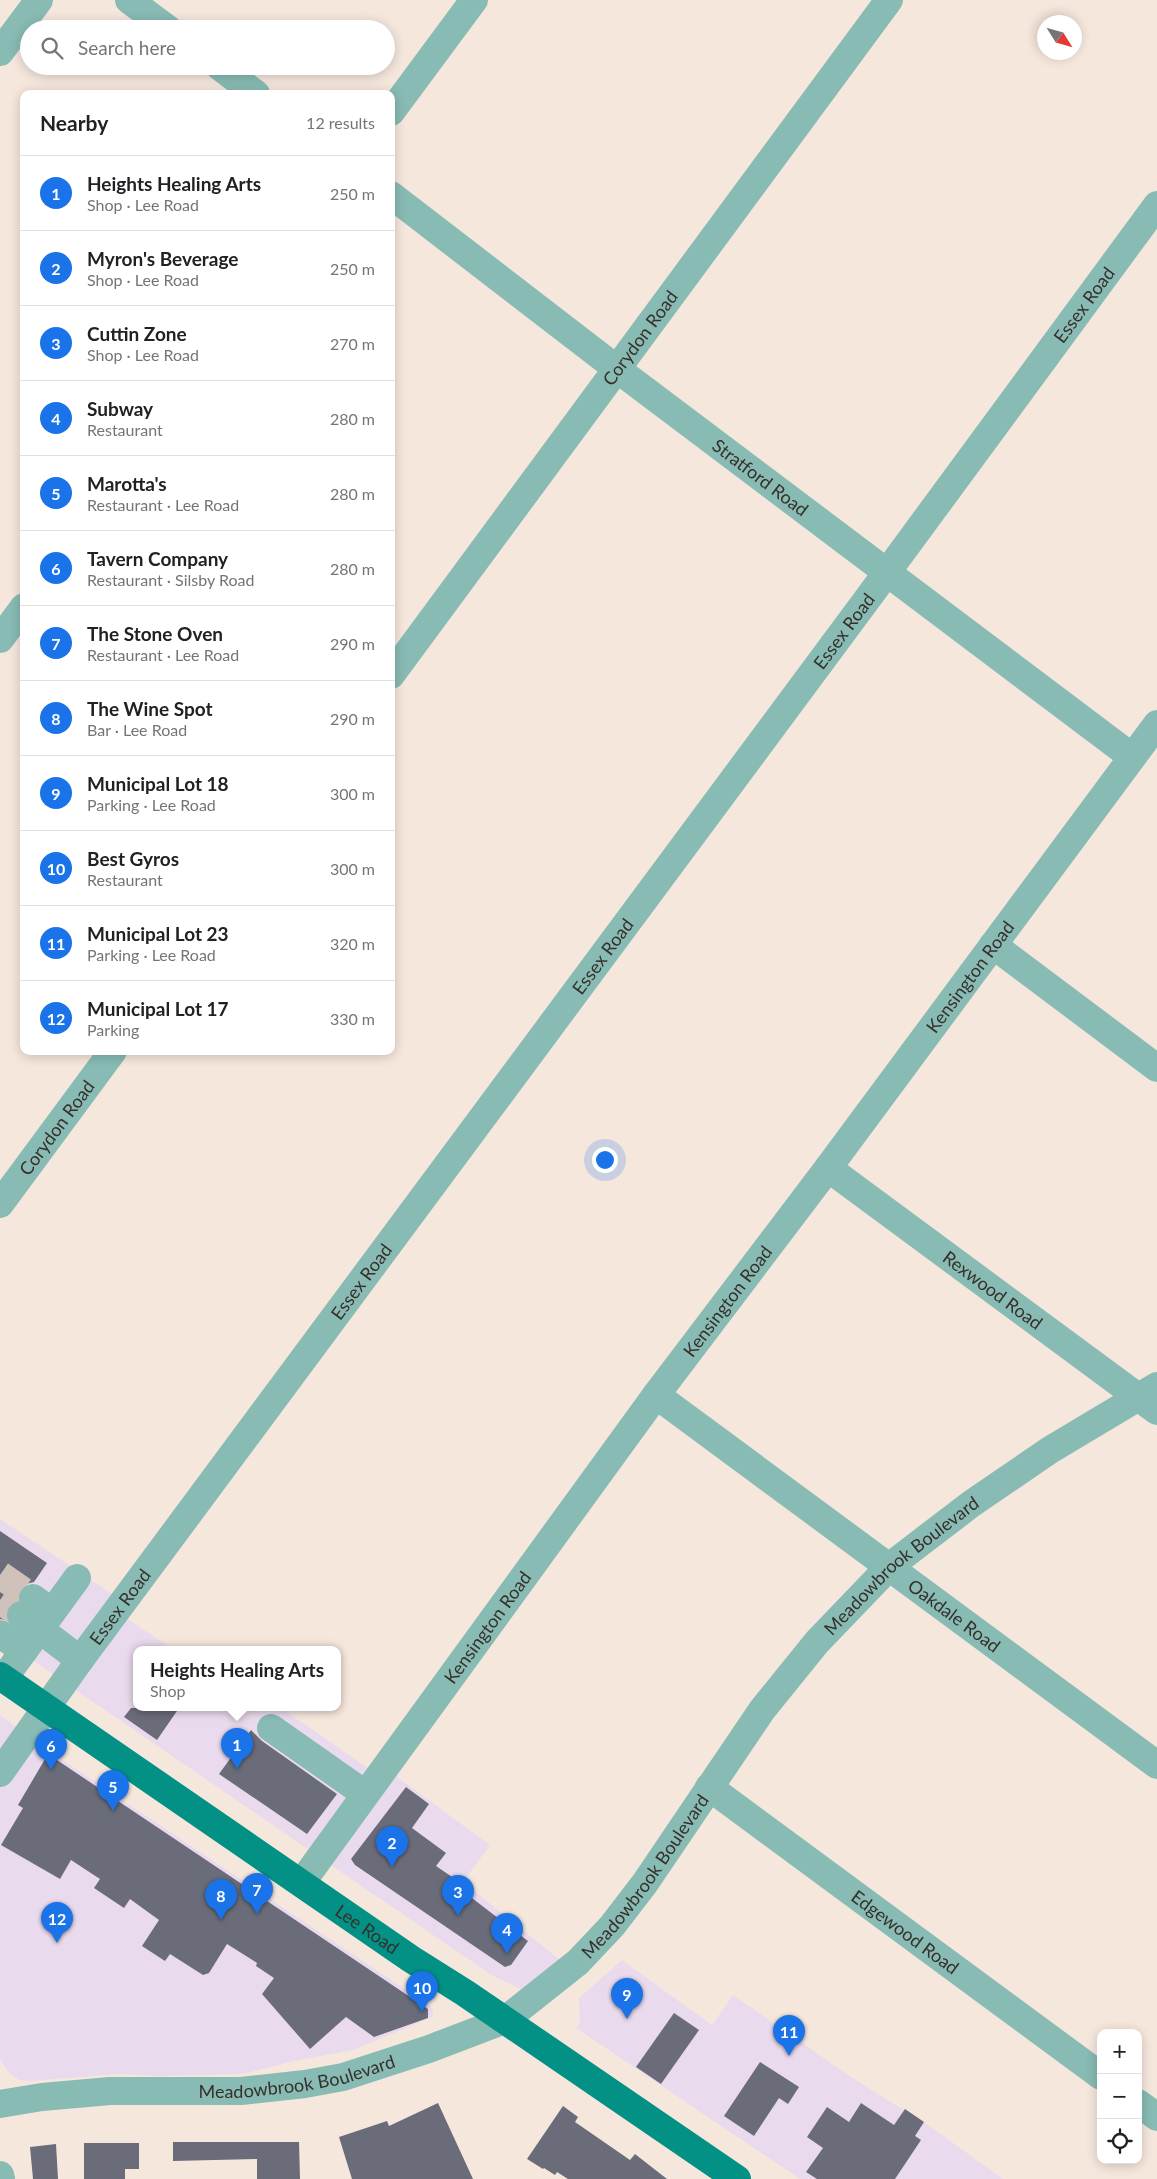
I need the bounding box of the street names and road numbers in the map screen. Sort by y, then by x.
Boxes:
street label: Essex Road [1049,262,1119,347]
street label: Corydon Road [597,286,682,390]
street label: Stratford Road [708,434,813,520]
street label: Essex Road [808,589,879,673]
street label: Essex Road [567,914,638,998]
street label: Kensington Road [921,916,1018,1037]
street label: Corydon Road [14,1076,99,1179]
street label: Essex Road [326,1239,396,1324]
street label: Kensington Road [678,1241,776,1361]
street label: Rexwood Road [939,1246,1047,1334]
street label: Meadowbrook Boulevard [819,1491,982,1639]
street label: Essex Road [84,1564,155,1649]
street label: Kensington Road [439,1567,535,1688]
street label: Oakdale Road [904,1574,1005,1657]
street label: Meadowbrook Boulevard [576,1790,713,1963]
street label: Edgewood Road [847,1885,963,1979]
street label: Lee Road [331,1899,403,1958]
street label: Meadowbrook Boulevard [198,2050,398,2102]

